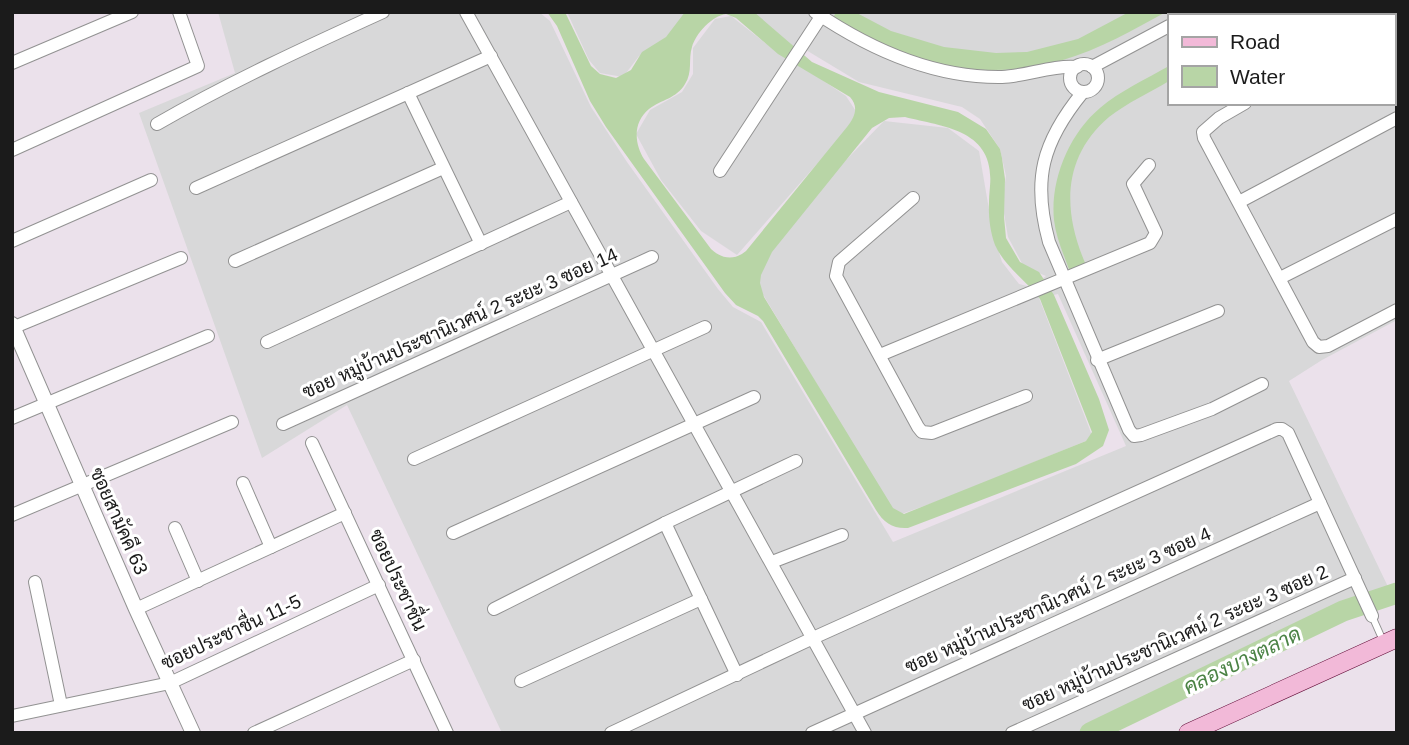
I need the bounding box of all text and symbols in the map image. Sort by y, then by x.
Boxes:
legend [1168,14,1395,105]
text: Road [1230,30,1280,53]
text: Water [1230,65,1285,88]
street label: ซอย หมู่บ้านประชานิเวศน์ 2 ระยะ 3 ซอย 14 [298,242,622,405]
street label: ซอยสามัคคี 63 [86,463,154,578]
street label: ซอย หมู่บ้านประชานิเวศน์ 2 ระยะ 3 ซอย 4 [901,521,1216,680]
street label: ซอยประชาชื่น [365,523,437,634]
street label: ซอย หมู่บ้านประชานิเวศน์ 2 ระยะ 3 ซอย 2 [1018,559,1332,718]
street label: ซอยประชาชื่น 11-5 [155,584,304,674]
water label: คลองบางตลาด [1180,622,1304,698]

